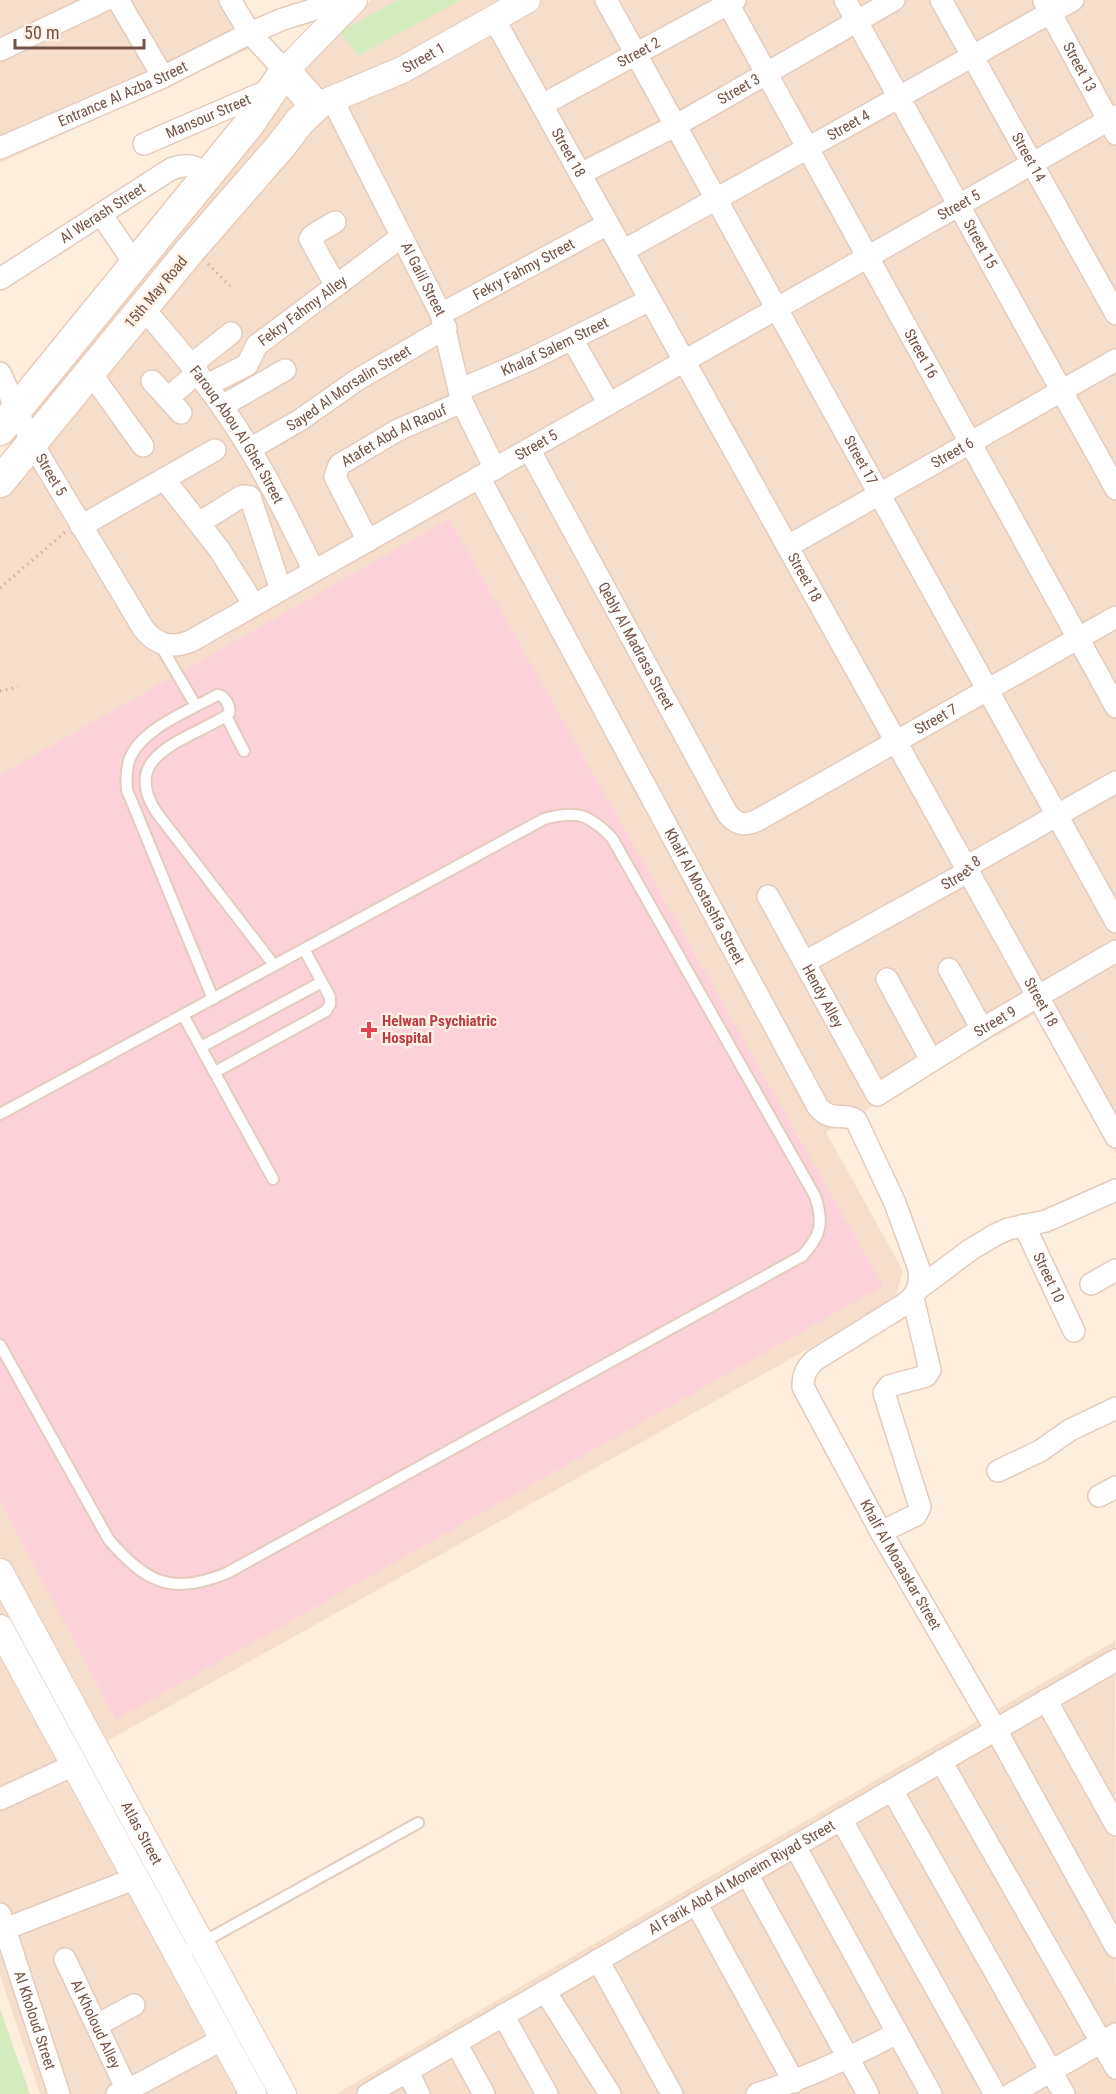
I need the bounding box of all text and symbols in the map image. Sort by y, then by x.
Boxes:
scale bar [15,12,144,50]
text: 50 m [24,22,59,43]
street label: Street 2 [614,34,663,71]
street label: Street 1 [399,39,448,77]
street label: Street 13 [1059,39,1100,95]
street label: Entrance Al Azba Street [55,57,190,131]
street label: Street 3 [714,70,763,109]
street label: Mansour Street [163,90,253,143]
street label: Street 4 [824,106,873,144]
street label: Street 18 [548,125,589,180]
street label: Street 14 [1008,130,1050,185]
street label: Al Werash Street [57,179,149,247]
street label: Street 5 [934,186,983,224]
street label: Street 15 [959,216,1001,272]
street label: Fekry Fahmy Street [470,235,578,304]
street label: Al Galil Street [397,239,450,319]
street label: 15th May Road [121,252,191,332]
street label: Fekry Fahmy Alley [255,272,351,350]
street label: Khalaf Salem Street [498,313,611,380]
street label: Street 16 [900,326,942,381]
street label: Sayed Al Morsalin Street [283,341,414,435]
street label: Farouq Abou Al Ghet Street [186,362,288,507]
street label: Atafet Abd Al Raouf [338,401,450,471]
street label: Street 5 [512,426,561,464]
street label: Street 17 [840,433,881,488]
street label: Street 6 [928,434,977,472]
street label: Street 5 [31,450,71,499]
street label: Street 18 [784,550,826,605]
street label: Qebly Al Madrasa Street [594,579,678,713]
street label: Street 7 [911,700,960,738]
street label: Khalf Al Mostashfa Street [661,825,748,967]
street label: Street 8 [938,852,984,894]
street label: Hendy Alley [798,961,847,1031]
street label: Street 18 [1020,974,1062,1030]
street label: Street 9 [970,1002,1019,1041]
place label: Helwan Psychiatric Hospital [382,1012,497,1047]
marker: Helwan Psychiatric Hospital [360,1021,378,1039]
street label: Street 10 [1029,1249,1068,1305]
street label: Khalf Al Moaaskar Street [856,1496,945,1633]
street label: Atlas Street [117,1798,166,1868]
street label: Al Farik Abd Al Moneim Riyad Street [645,1816,838,1938]
street label: Al Kholoud Street [10,1969,59,2072]
street label: Al Kholoud Alley [67,1977,125,2072]

